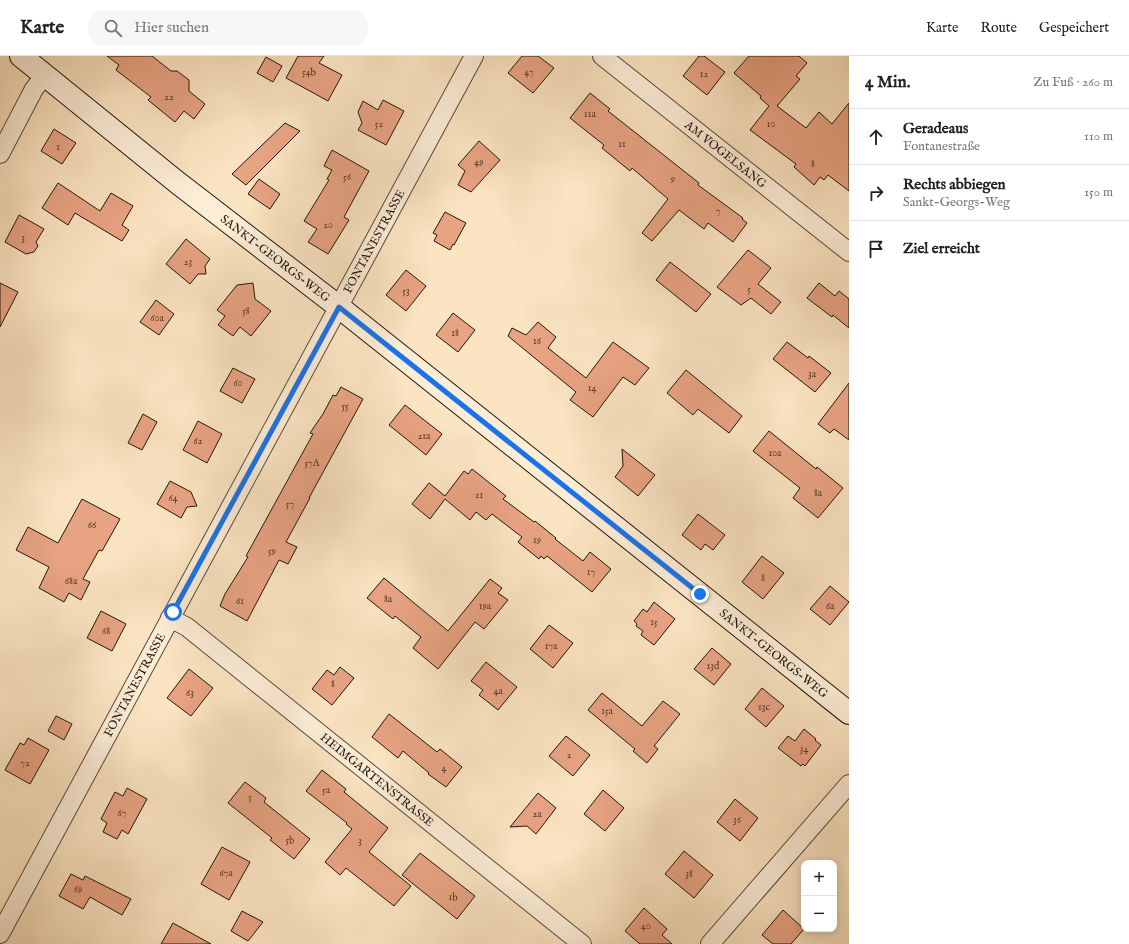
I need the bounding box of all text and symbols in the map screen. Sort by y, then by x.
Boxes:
search box [88,10,368,46]
text: Karte [20,16,64,40]
icon: search [102,17,124,39]
text: Hier suchen [134,18,209,37]
text: Karte [926,19,958,37]
text: Route [980,19,1017,37]
text: Gespeichert [1039,19,1109,37]
house number: 54b [302,66,316,79]
house number: 47 [524,66,534,79]
house number: 12 [700,68,709,81]
text: 4 Min. [865,72,910,93]
text: Zu Fuß · 260 m [1033,74,1113,91]
house number: 22 [164,91,174,104]
house number: 11a [584,108,597,121]
street label: AM VOGELSANG [681,117,770,191]
house number: 52 [375,118,383,131]
house number: 10 [767,118,775,131]
text: Geradeaus [903,119,968,138]
icon: ahead [865,126,887,148]
text: 110 m [1084,128,1113,145]
house number: 11 [618,138,626,151]
text: Fontanestraße [903,138,980,155]
house number: 1 [56,141,60,154]
house number: 49 [474,156,484,169]
house number: 8 [811,158,815,171]
house number: 56 [343,171,352,184]
house number: 9 [670,173,675,186]
text: Rechts abbiegen [903,175,1006,194]
icon: right [865,182,887,204]
text: 150 m [1084,184,1113,201]
street label: FONTANESTRASSE [340,187,408,296]
text: Sankt-Georgs-Weg [903,194,1010,211]
house number: 7 [716,205,721,218]
street label: SANKT-GEORGS-WEG [218,211,334,305]
house number: 20 [323,219,333,232]
house number: 3 [21,232,25,245]
icon: arrive [865,238,887,260]
text: Ziel erreicht [903,239,980,258]
house number: 23 [184,256,192,269]
house number: 5 [747,283,751,296]
house number: 53 [402,285,410,298]
house number: 58 [242,305,250,318]
house number: 60a [150,312,164,325]
house number: 18 [451,327,459,340]
house number: 16 [533,335,542,348]
house number: 3a [808,368,817,381]
house number: 60 [233,377,243,390]
house number: 14 [588,382,596,395]
house number: 55 [341,400,349,413]
house number: 21a [418,430,431,443]
house number: 62 [194,435,203,448]
house number: 10a [769,447,782,460]
house number: 57A [304,457,320,470]
house number: 8a [814,487,823,500]
house number: 21 [475,489,483,502]
house number: 64 [168,492,178,505]
house number: 57 [286,498,294,511]
house number: 66 [88,519,97,532]
house number: 19 [533,534,541,547]
house number: 59 [268,545,276,558]
house number: 17 [587,566,596,579]
house number: 8 [761,572,765,585]
house number: 68a [65,575,78,588]
route end [691,585,709,603]
house number: 8a [384,593,393,606]
house number: 61 [236,595,244,608]
house number: 19a [479,600,492,613]
house number: 6a [826,600,835,613]
route start [164,603,182,621]
street label: SANKT-GEORGS-WEG [717,605,832,701]
house number: 15 [650,616,658,629]
house number: 68 [102,625,110,638]
street label: FONTANESTRASSE [100,630,169,739]
house number: 17a [545,640,558,653]
house number: 13d [707,660,720,673]
house number: 8 [331,678,335,691]
house number: 4a [493,685,503,698]
house number: 63 [186,687,194,700]
house number: 13c [758,701,770,714]
house number: 15a [601,705,614,718]
street label: HEIMGARTENSTRASSE [317,729,437,830]
house number: 34 [800,743,808,756]
house number: 2 [567,749,572,762]
house number: 72 [20,757,30,770]
house number: 4 [442,762,447,775]
house number: 5a [322,784,331,797]
house number: 5 [248,791,252,804]
house number: 67 [118,807,127,820]
house number: 2a [532,808,542,821]
house number: 36 [733,814,742,827]
house number: 5b [286,834,294,847]
house number: 3 [358,835,362,848]
map controls [801,860,837,932]
button: + [801,860,837,896]
house number: 67a [219,867,233,880]
house number: 38 [685,868,693,881]
house number: 69 [74,883,82,896]
house number: 1b [448,891,458,904]
button: − [801,896,837,932]
house number: 40 [641,920,651,933]

